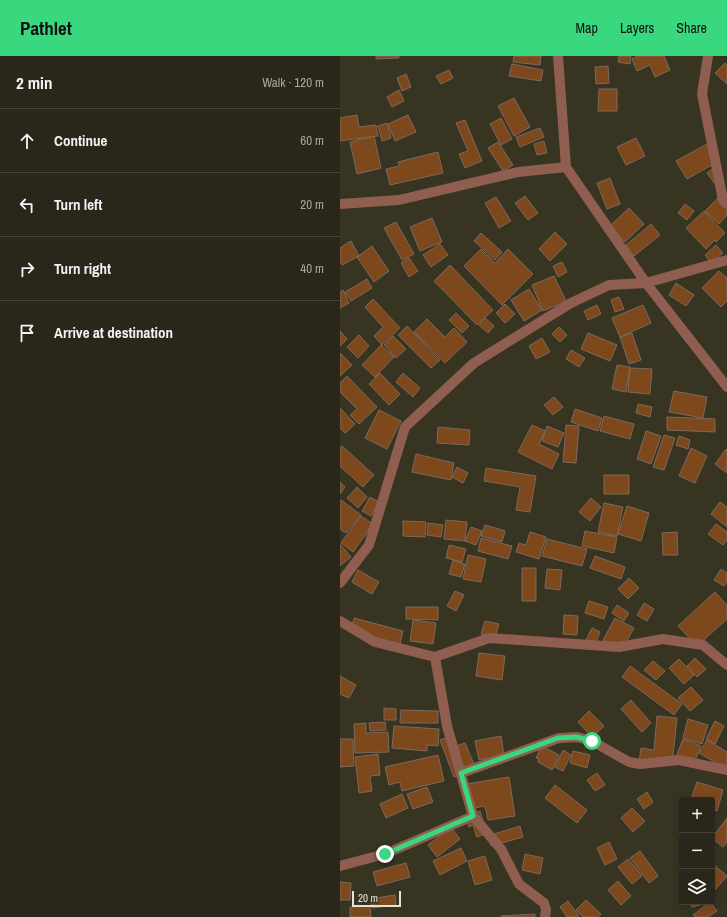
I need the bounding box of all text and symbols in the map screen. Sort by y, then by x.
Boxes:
text: Pathlet [20,15,72,41]
text: Map [576,19,598,37]
text: Layers [620,19,654,37]
text: Share [676,19,707,37]
text: 2 min [16,71,52,94]
text: Walk · 120 m [262,74,324,91]
icon: ahead [16,130,38,152]
text: Continue [54,130,107,151]
text: 60 m [300,132,324,149]
icon: left [16,194,38,216]
text: Turn left [54,194,102,215]
text: 20 m [300,196,324,213]
icon: right [16,258,38,280]
text: Turn right [54,258,111,279]
text: 40 m [300,260,324,277]
icon: arrive [16,322,38,344]
text: Arrive at destination [54,322,173,343]
route start [583,732,601,750]
map controls [679,797,715,905]
button: + [679,797,715,833]
button: − [679,833,715,869]
route end [376,845,394,863]
button: layers [679,869,715,905]
scale bar [352,889,401,908]
text: 20 m [358,891,378,905]

